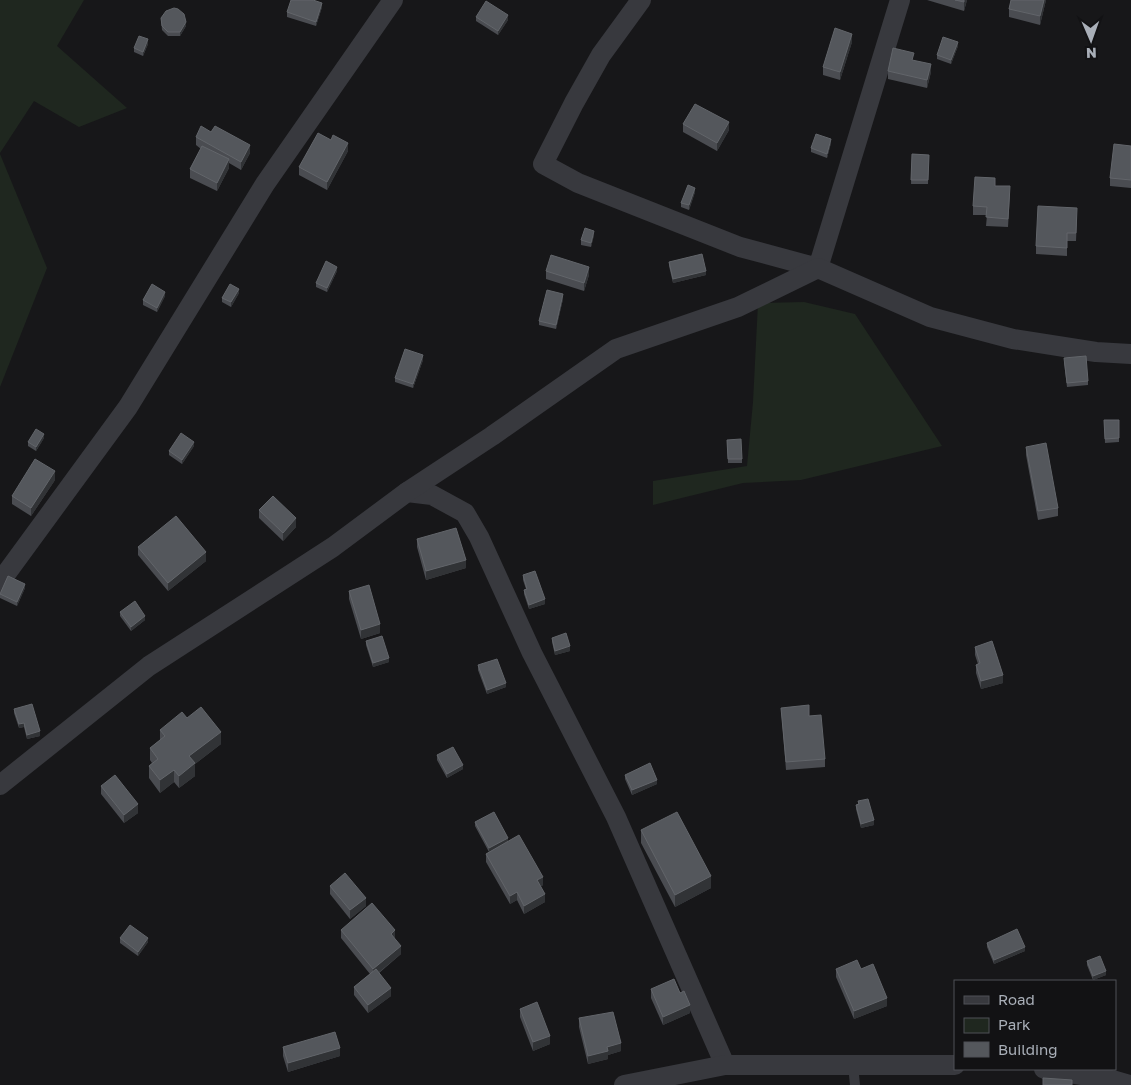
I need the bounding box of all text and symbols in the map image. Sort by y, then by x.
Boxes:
north arrow [1066,15,1116,65]
text: N [1086,45,1097,62]
legend [954,980,1116,1070]
text: Road [998,990,1035,1008]
text: Park [998,1015,1031,1033]
text: Building [998,1040,1058,1058]

